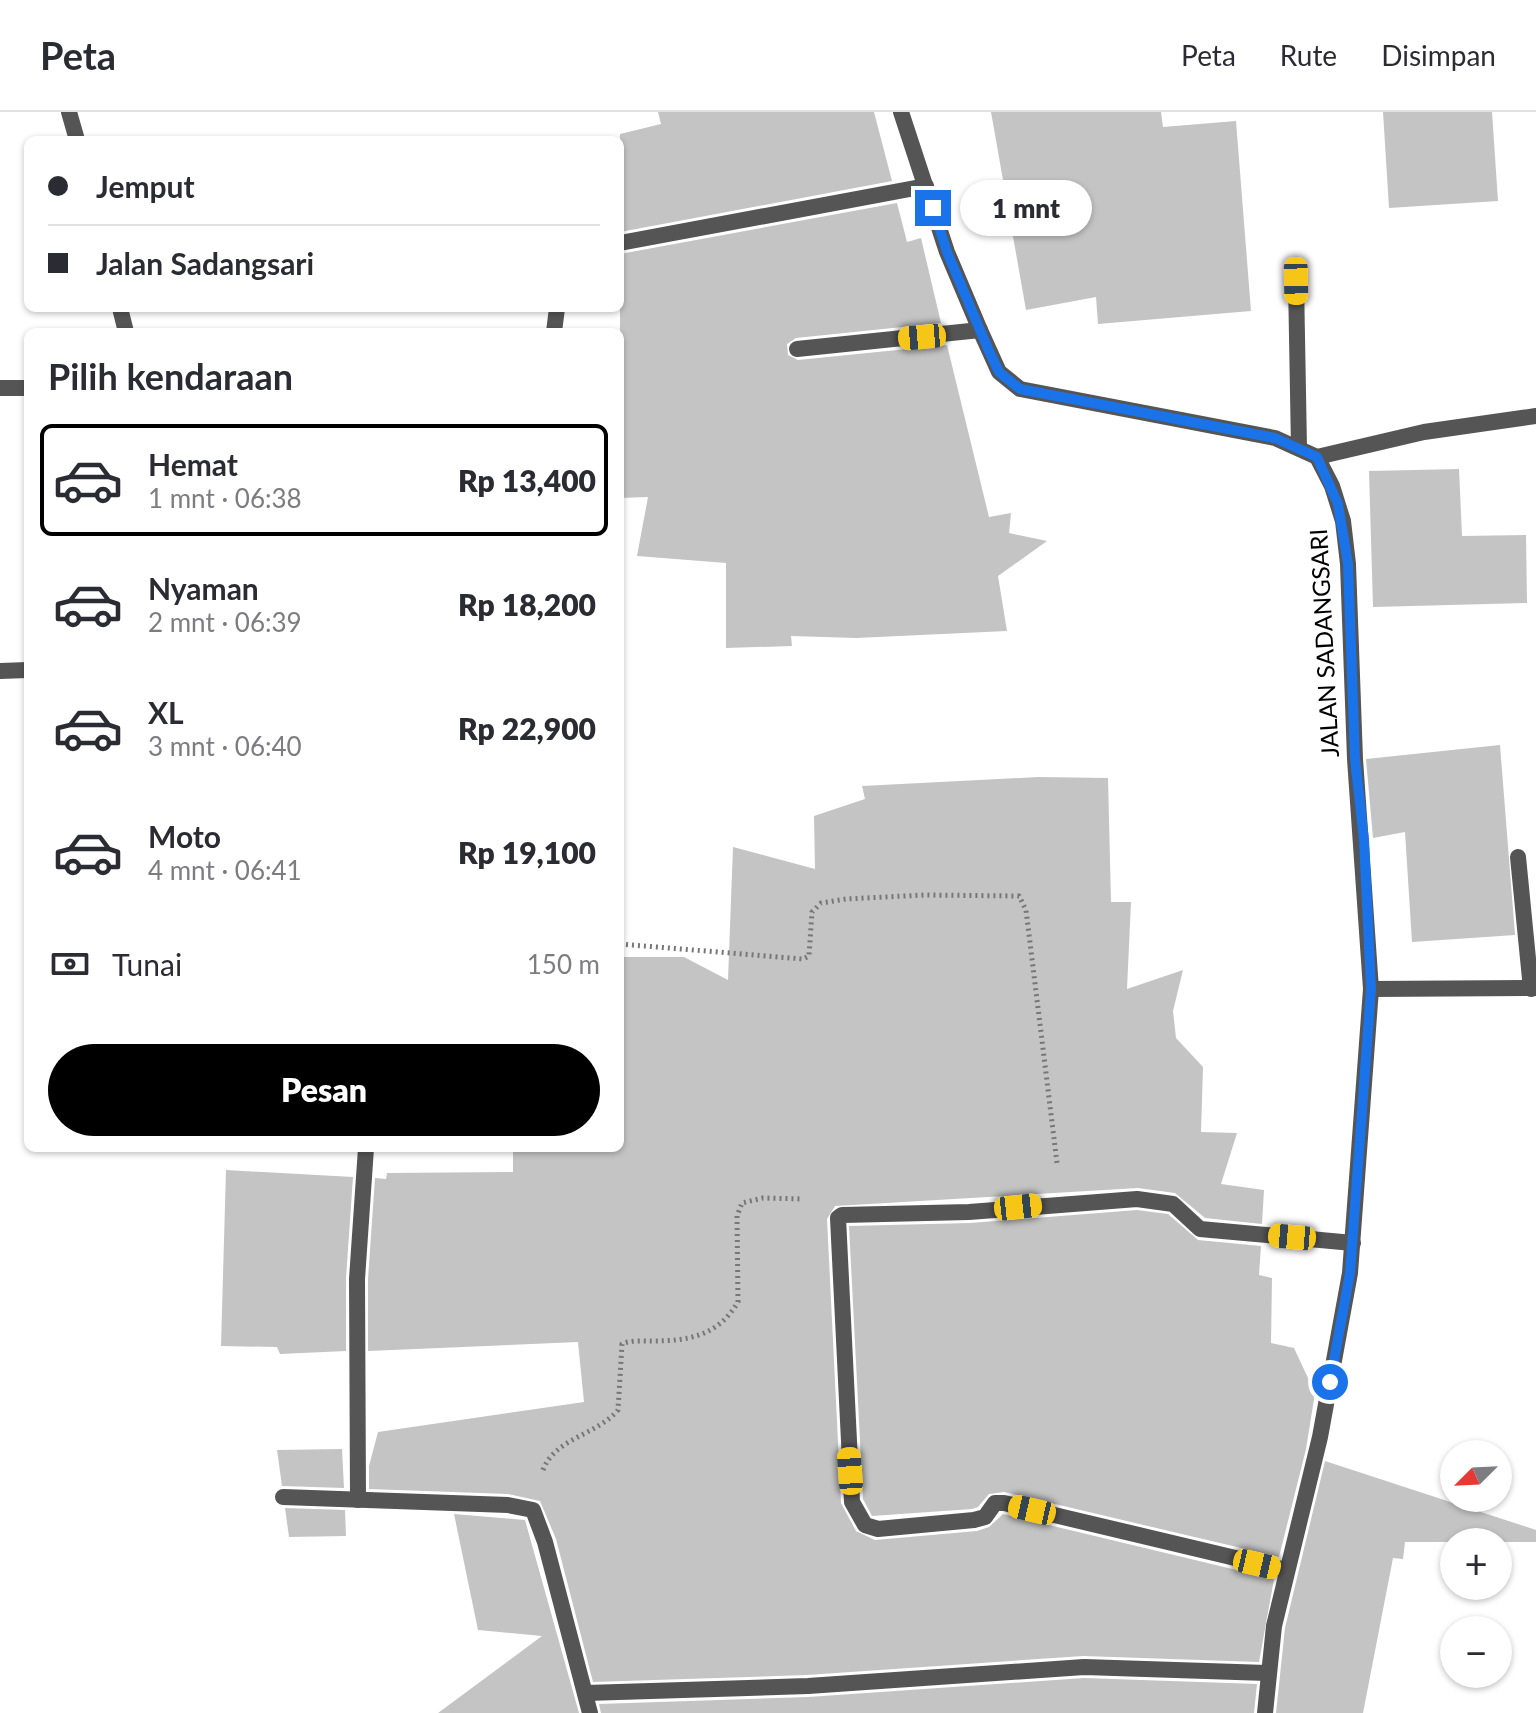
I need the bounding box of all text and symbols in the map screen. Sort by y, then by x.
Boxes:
text: Peta [40,32,116,78]
text: Peta [1181,38,1236,72]
text: Rute [1280,38,1337,72]
text: Disimpan [1381,38,1496,72]
text: Jemput [96,168,195,204]
callout: 1 mnt [961,180,1093,236]
route end [915,190,951,226]
text: 1 mnt [992,192,1060,224]
text: Jalan Sadangsari [96,245,314,281]
car [1284,257,1308,305]
car [897,323,947,351]
text: Pilih kendaraan [48,354,293,398]
icon: car [52,444,124,516]
text: Hemat [148,446,238,482]
text: Rp 13,400 [458,462,596,498]
text: 1 mnt · 06:38 [148,482,302,514]
street label: JALAN SADANGSARI [1303,528,1344,758]
icon: car [52,568,124,640]
text: Nyaman [148,570,259,606]
text: Rp 18,200 [458,586,596,622]
text: 2 mnt · 06:39 [148,606,302,638]
icon: car [52,692,124,764]
text: XL [148,694,184,730]
text: Rp 22,900 [458,710,596,746]
text: 3 mnt · 06:40 [148,730,302,762]
icon: car [52,816,124,888]
text: Moto [148,818,221,854]
text: Rp 19,100 [458,834,596,870]
text: 4 mnt · 06:41 [148,854,302,886]
icon: cash [48,942,92,986]
text: Tunai [112,946,182,982]
text: 150 m [527,948,600,980]
button: Pesan [48,1044,600,1136]
car [993,1193,1043,1221]
car [1267,1223,1317,1251]
route start [1312,1364,1348,1400]
north arrow [1440,1440,1512,1512]
map controls [1440,1440,1512,1688]
car [836,1446,864,1496]
car [1006,1493,1058,1527]
button: + [1440,1528,1512,1600]
car [1231,1547,1283,1581]
button: − [1440,1616,1512,1688]

